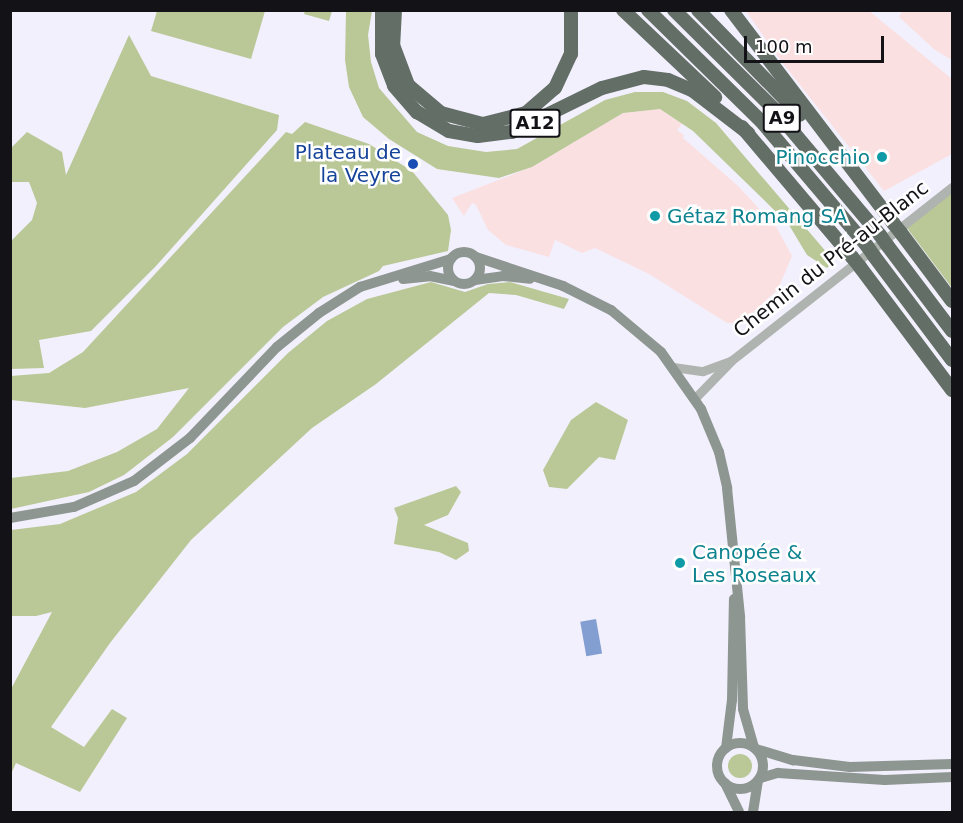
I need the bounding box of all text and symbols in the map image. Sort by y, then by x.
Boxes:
scale bar [747,24,886,62]
text: 100 m [755,36,813,57]
road number: A9 [762,103,802,133]
road number: A12 [510,108,560,138]
place label: Plateau de la Veyre [295,140,401,187]
place label: Pinocchio [775,145,870,169]
marker: Pinocchio [875,150,889,164]
marker: Plateau de la Veyre [406,157,420,171]
street label: Chemin du Pré-au-Blanc [729,176,933,342]
place label: Gétaz Romang SA [667,204,847,228]
marker: Gétaz Romang SA [648,209,662,223]
place label: Canopée & Les Roseaux [692,540,817,587]
marker: Canopée & Les Roseaux [673,556,687,570]

